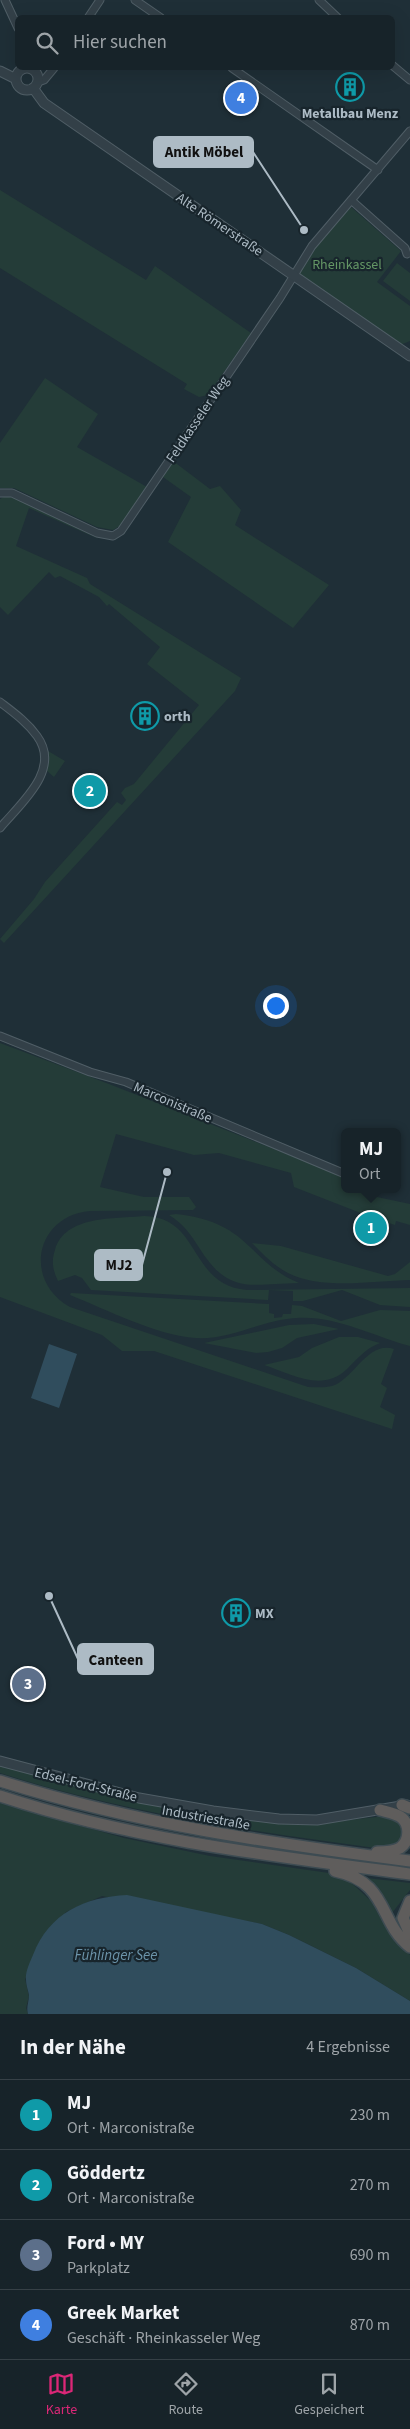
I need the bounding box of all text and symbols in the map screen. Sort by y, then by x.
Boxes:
search box [15,15,395,70]
icon: search [33,29,61,57]
text: Hier suchen [73,29,167,56]
building icon: Metallbau Menz [335,72,365,102]
pin: 4 [225,79,257,117]
place label: Metallbau Menz [302,104,399,124]
callout: Antik Möbel [154,137,253,167]
text: Antik Möbel [164,142,244,163]
street label: Alte Römerstraße [172,188,267,261]
park label: Rheinkassel [312,255,382,275]
street label: Feldkasseler Weg [161,372,234,467]
building icon: orth [130,701,160,731]
place label: orth [164,707,191,727]
pin: 2 [74,772,106,810]
your location [263,993,289,1019]
street label: Marconistraße [130,1077,215,1128]
popup [341,1128,401,1193]
text: MJ [359,1136,383,1163]
text: Ort [359,1163,381,1185]
pin: 1 [355,1209,387,1247]
callout: MJ2 [95,1250,142,1280]
text: MJ2 [106,1255,133,1276]
building icon: MX [221,1598,251,1628]
place label: MX [255,1604,274,1624]
callout: Canteen [78,1644,153,1674]
text: Canteen [89,1650,143,1671]
pin: 3 [12,1665,44,1703]
street label: Edsel-Ford-Straße [32,1763,139,1807]
street label: Industriestraße [160,1800,252,1836]
water label: Fühlinger See [75,1945,157,1966]
text: In der Nähe [20,2032,126,2062]
text: 4 Ergebnisse [306,2036,390,2058]
text: MJ [67,2090,91,2117]
text: 1 [32,2104,40,2126]
text: 230 m [350,2104,390,2126]
text: Ort · Marconistraße [67,2117,195,2139]
text: Göddertz [67,2160,145,2187]
text: 2 [32,2174,40,2196]
text: 270 m [350,2174,390,2196]
text: Ort · Marconistraße [67,2187,195,2209]
text: Ford • MY [67,2230,144,2257]
text: 3 [32,2244,40,2266]
text: 690 m [350,2244,390,2266]
text: Parkplatz [67,2257,130,2279]
text: Greek Market [67,2300,179,2327]
text: 4 [32,2314,40,2336]
text: 870 m [350,2314,390,2336]
text: Geschäft · Rheinkasseler Weg [67,2327,260,2349]
tab: Karte [46,2370,77,2420]
tab: Route [168,2370,203,2420]
tab: Gespeichert [294,2370,364,2420]

